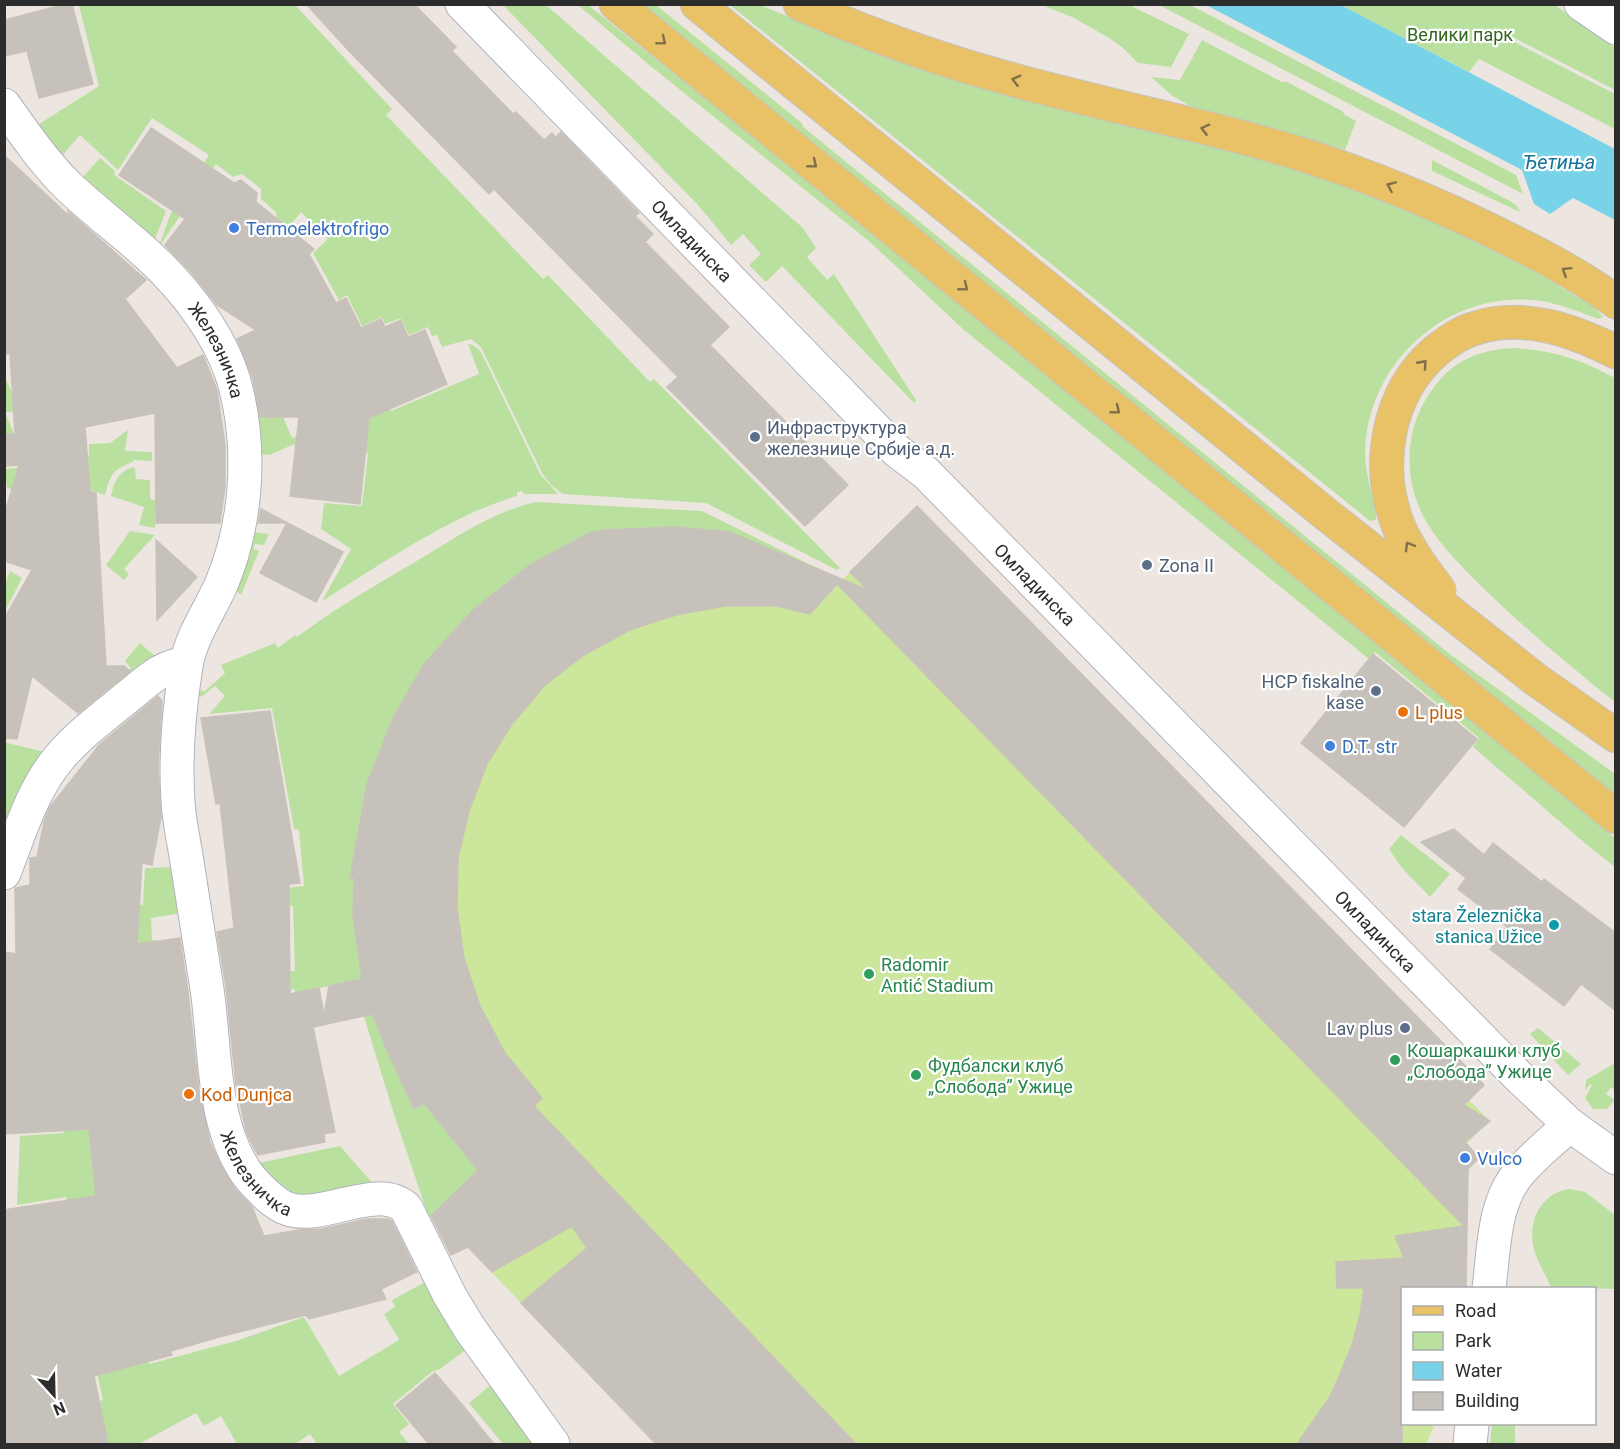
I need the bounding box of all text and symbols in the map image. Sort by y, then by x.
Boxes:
park label: Велики парк [1407,24,1513,45]
one-way arrow [655,34,666,45]
one-way arrow [1011,75,1021,88]
one-way arrow [1200,123,1210,136]
water label: Ђетиња [1523,150,1595,174]
one-way arrow [806,157,817,168]
one-way arrow [1386,181,1397,193]
street label: Омладинска [647,195,737,286]
place label: Termoelektrofrigo [246,218,389,239]
marker: Termoelektrofrigo [227,221,241,235]
one-way arrow [1562,266,1572,278]
one-way arrow [958,280,969,291]
street label: Железничка [184,298,248,400]
one-way arrow [1416,360,1427,371]
one-way arrow [1109,403,1120,414]
place label: Инфраструктура железнице Србије а.д. [767,417,955,459]
marker: Инфраструктура железнице Србије а.д. [748,430,762,444]
street label: Омладинска [990,539,1080,630]
one-way arrow [1405,542,1416,552]
place label: Zona II [1159,555,1214,576]
marker: Zona II [1140,558,1154,572]
place label: HCP fiskalne kase [1262,671,1364,713]
marker: HCP fiskalne kase [1369,684,1383,698]
place label: L plus [1415,702,1463,723]
marker: L plus [1396,705,1410,719]
place label: D.T. str [1342,736,1397,757]
marker: D.T. str [1323,739,1337,753]
street label: Омладинска [1331,886,1420,976]
place label: stara Železnička stanica Užice [1411,905,1542,947]
marker: stara Železnička stanica Užice [1547,918,1561,932]
place label: Radomir Antić Stadium [881,954,993,996]
marker: Radomir Antić Stadium [862,967,876,981]
place label: Lav plus [1327,1018,1393,1039]
marker: Lav plus [1398,1021,1412,1035]
place label: Кошаркашки клуб „Слобода” Ужице [1407,1040,1560,1082]
marker: Кошаркашки клуб „Слобода” Ужице [1388,1053,1402,1067]
place label: Фудбалски клуб „Слобода” Ужице [928,1055,1073,1097]
marker: Фудбалски клуб „Слобода” Ужице [909,1068,923,1082]
place label: Kod Dunjca [201,1084,292,1105]
marker: Kod Dunjca [182,1087,196,1101]
street label: Железничка [217,1128,295,1220]
place label: Vulco [1477,1148,1522,1169]
marker: Vulco [1458,1151,1472,1165]
legend [1401,1287,1596,1425]
text: Road [1455,1300,1496,1321]
text: Park [1455,1330,1492,1351]
text: Water [1455,1360,1502,1381]
north arrow [24,1365,84,1425]
text: Building [1455,1390,1519,1411]
text: N [51,1398,68,1419]

